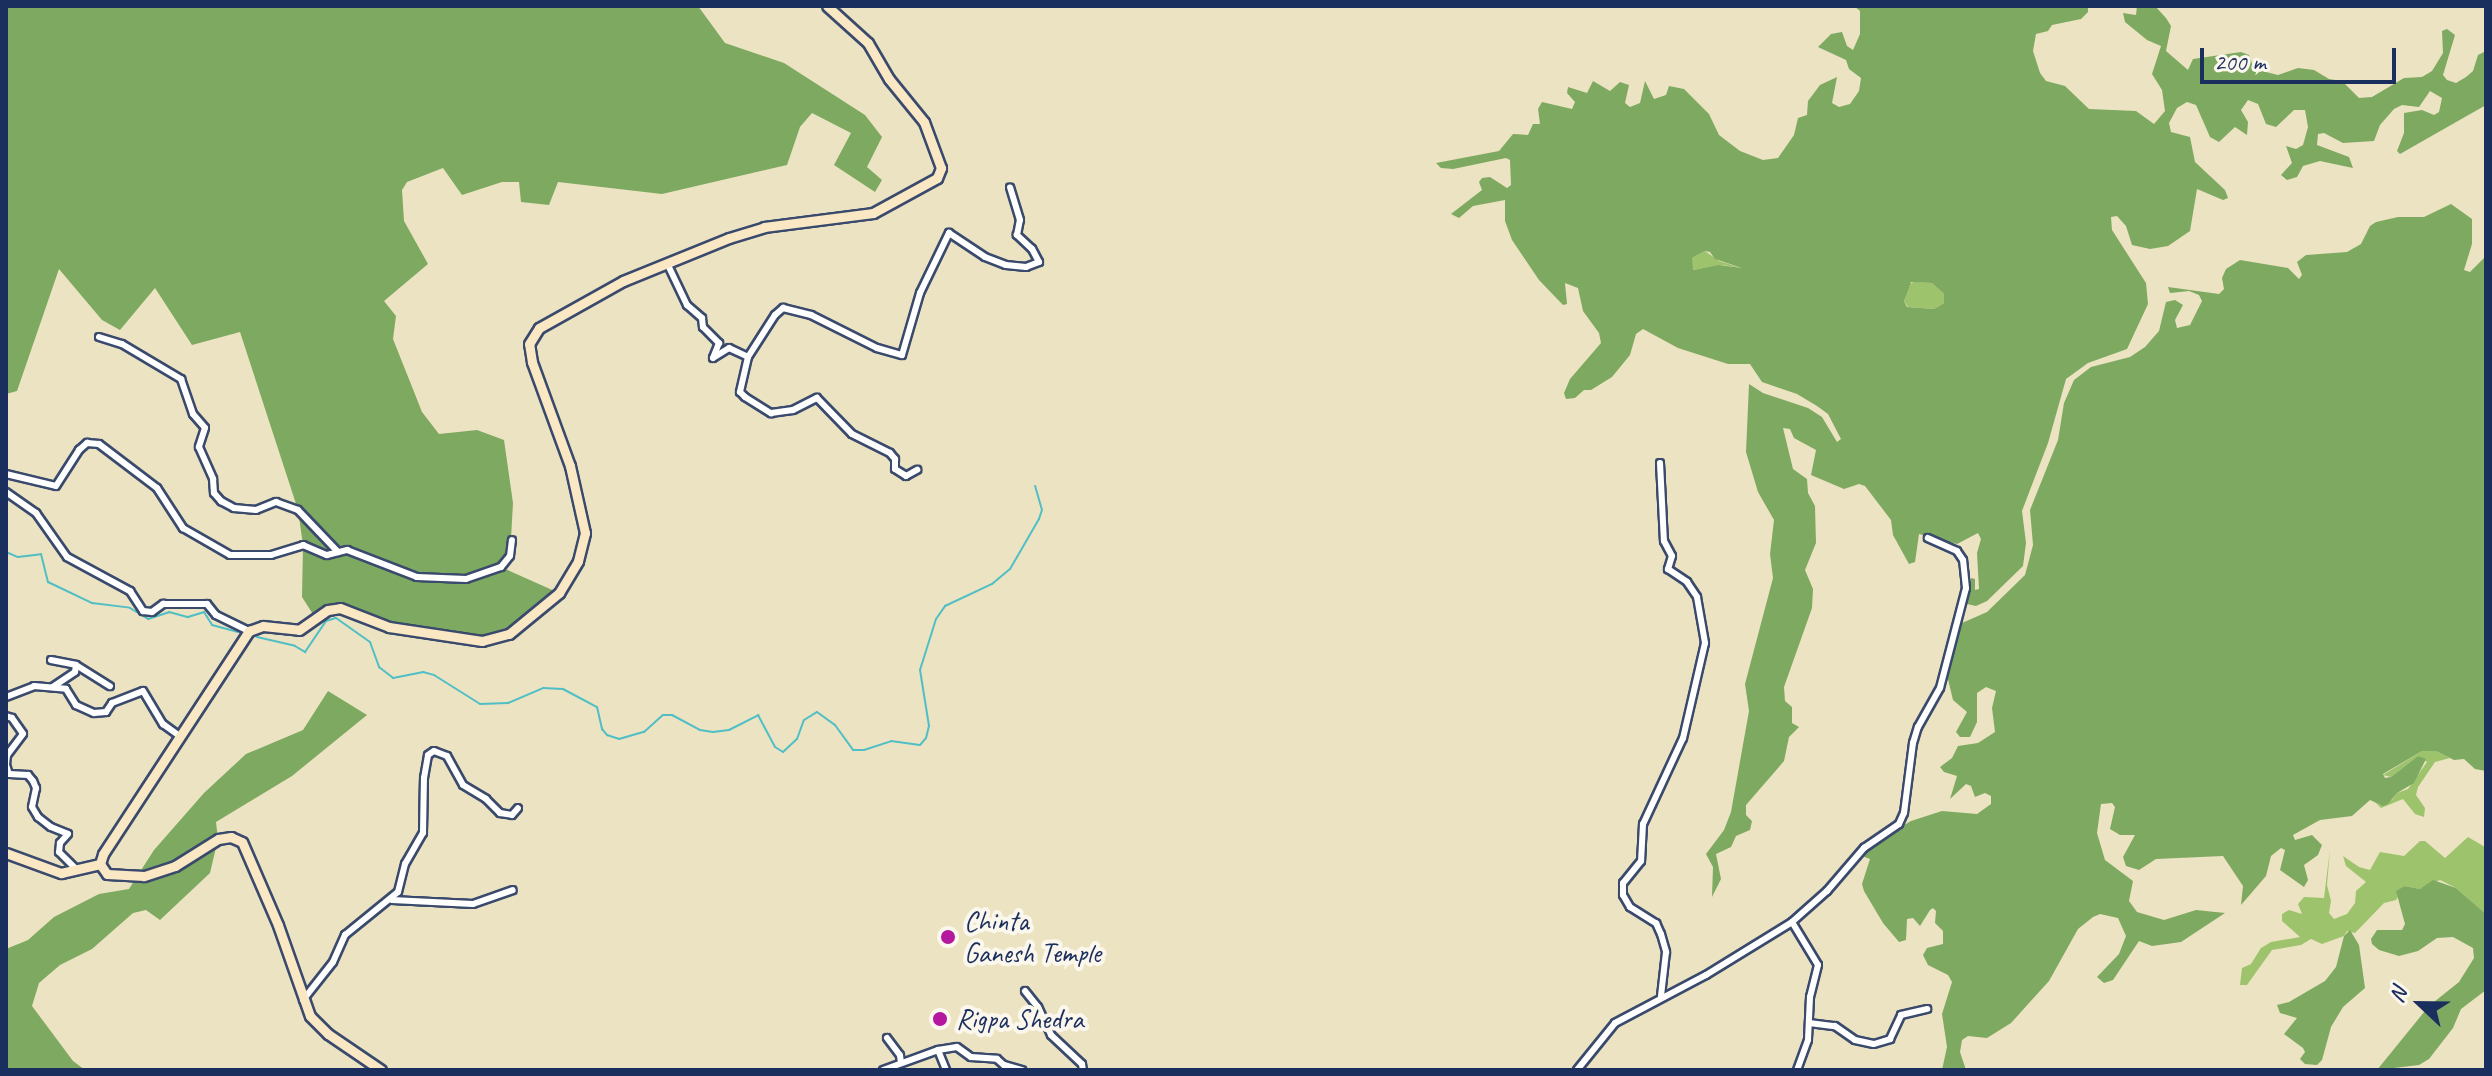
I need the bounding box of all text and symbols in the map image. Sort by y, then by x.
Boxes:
scale bar [2204,32,2400,82]
text: 200 m [2214,47,2266,77]
place label: Chinta Ganesh Temple [964,904,1100,970]
marker: Chinta Ganesh Temple [939,928,957,946]
north arrow [2380,964,2460,1044]
text: N [2382,983,2413,1007]
place label: Rigpa Shedra [956,1002,1083,1036]
marker: Rigpa Shedra [931,1010,949,1028]

